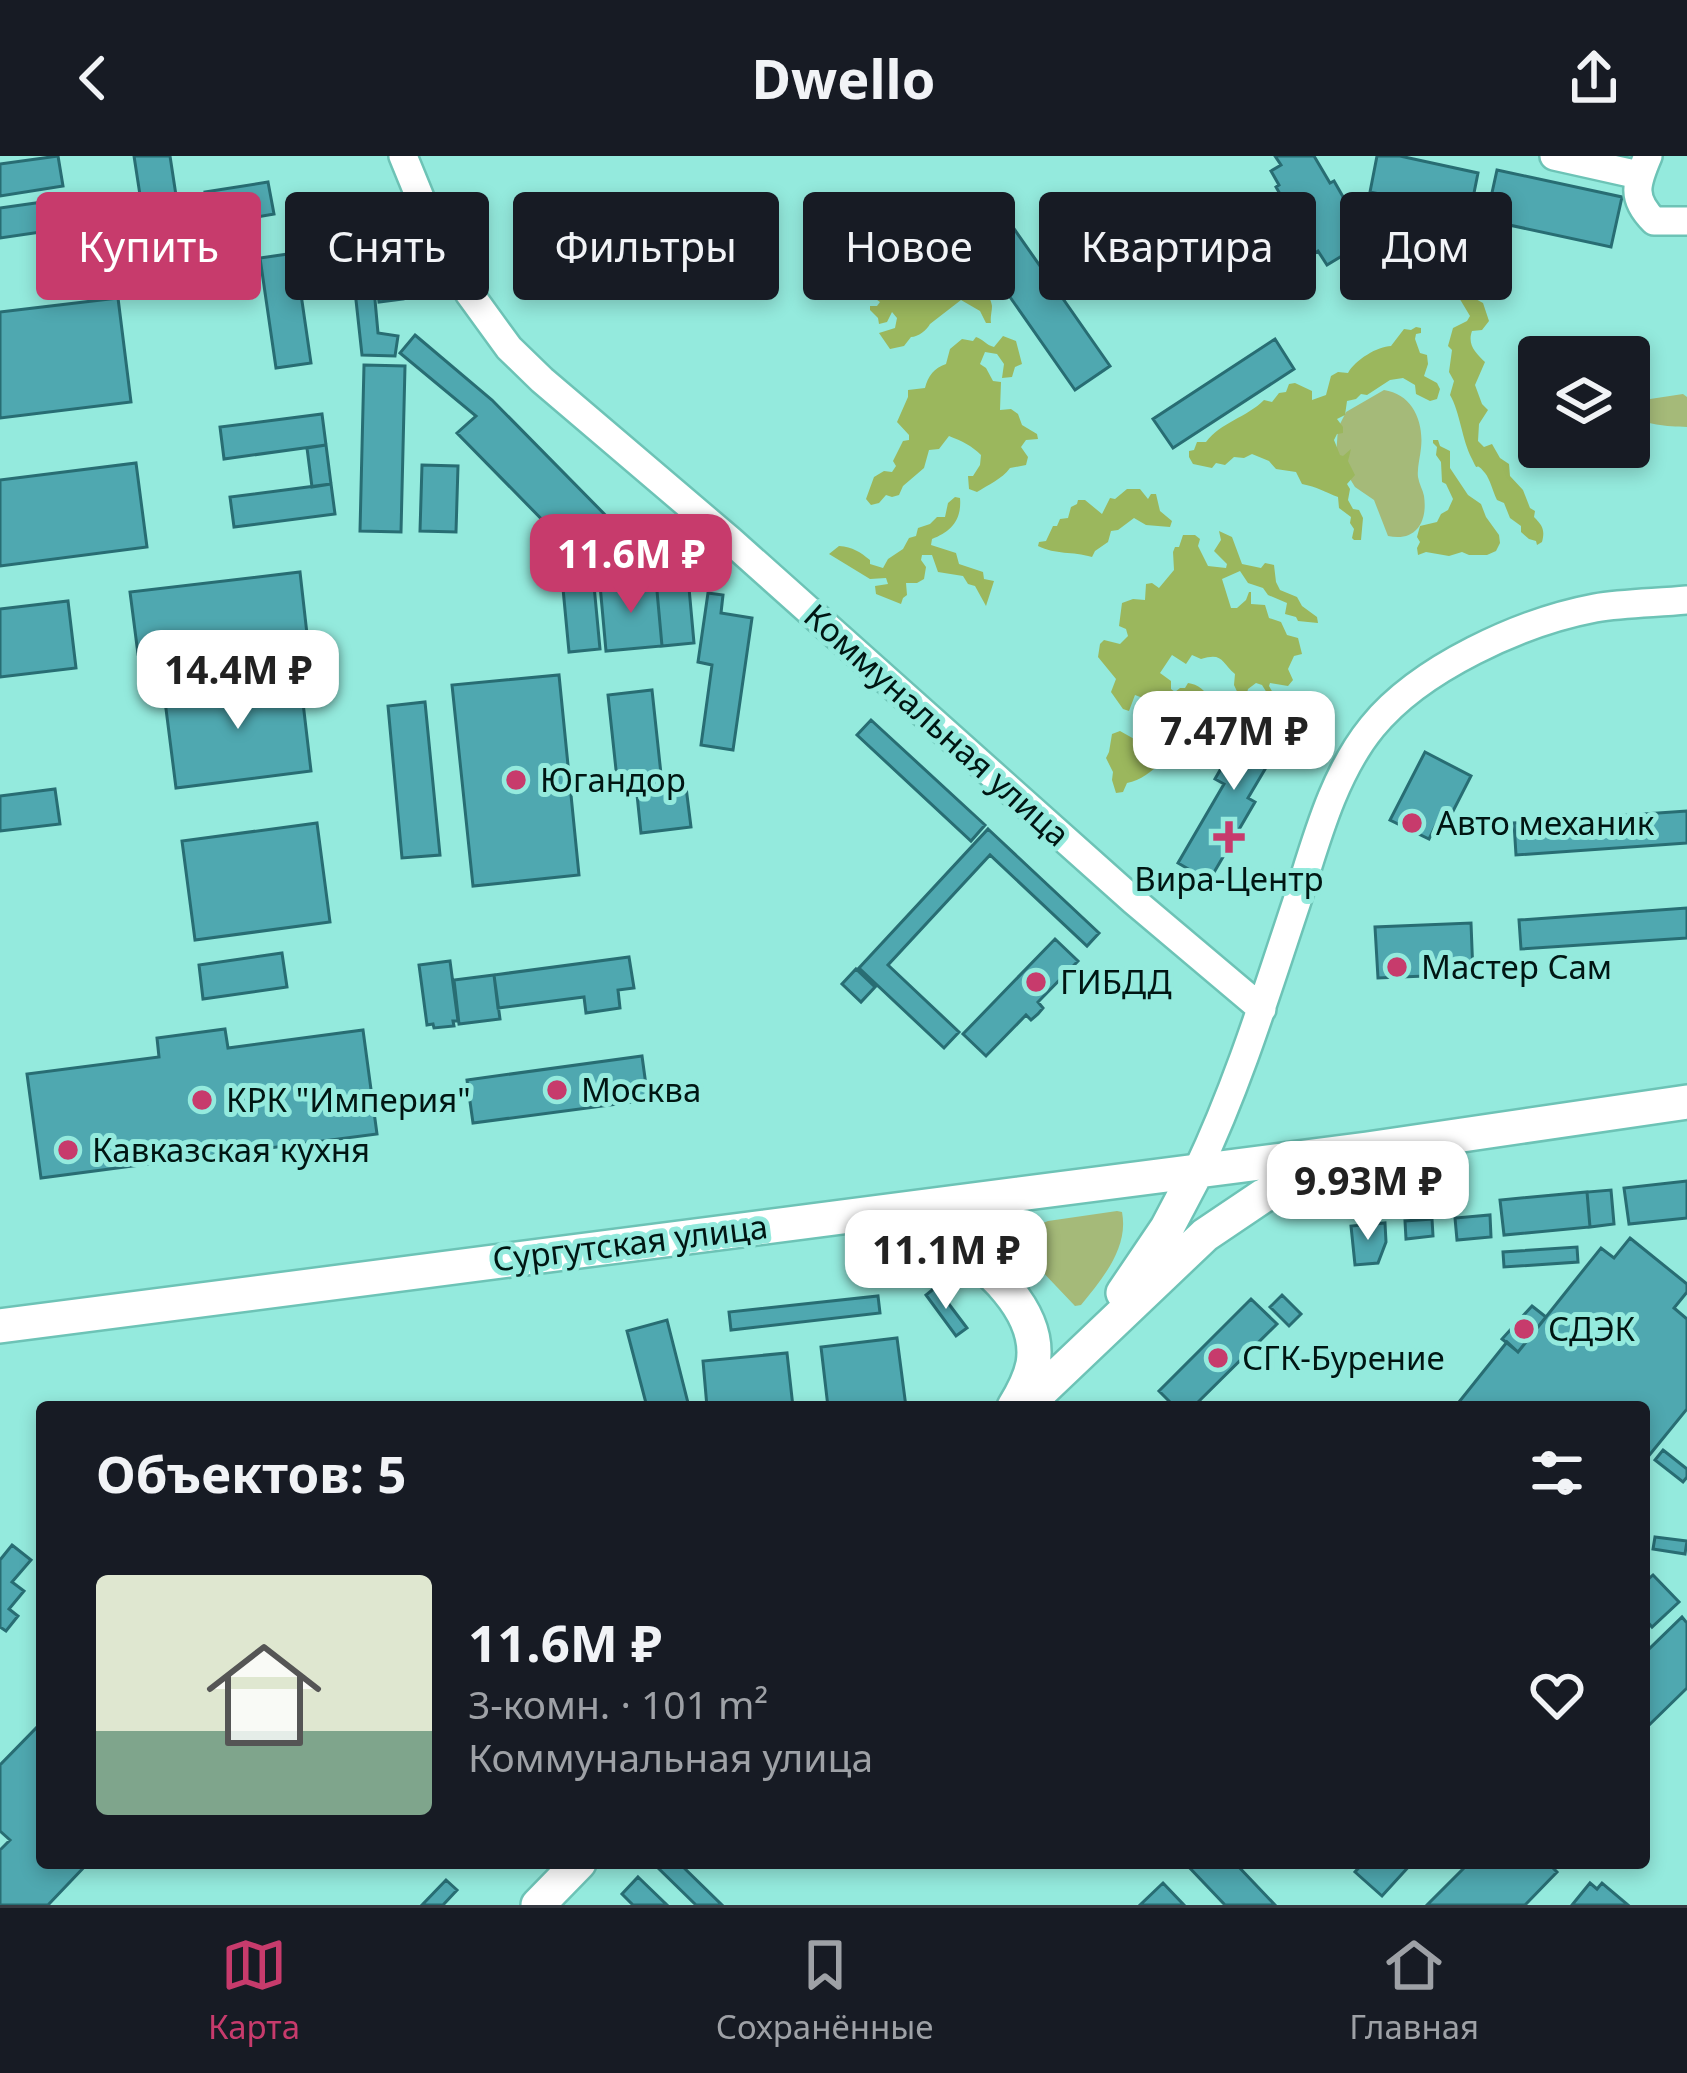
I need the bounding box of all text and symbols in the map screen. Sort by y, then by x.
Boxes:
text: Dwello [752,41,935,115]
icon: back [60,45,126,111]
icon: share [1561,45,1627,111]
chip: Купить [36,192,261,300]
chip: Снять [285,192,489,300]
chip: Фильтры [513,192,779,300]
chip: Новое [803,192,1015,300]
chip: Квартира [1039,192,1316,300]
chip: Дом [1340,192,1512,300]
map controls [1518,336,1650,468]
button: layers [1518,336,1650,468]
pin: 11.6M ₽ [520,514,742,616]
text: 11.6M ₽ [557,526,705,579]
street label: Коммунальная улица [795,593,1080,856]
pin: 14.4M ₽ [127,630,349,732]
text: 14.4M ₽ [164,642,312,695]
pin: 7.47M ₽ [1123,691,1345,793]
text: 7.47M ₽ [1160,703,1308,756]
place label: Югандор [540,757,686,802]
marker: Югандор [503,767,529,793]
place label: Авто механик [1436,800,1655,845]
marker: Авто механик [1399,810,1425,836]
marker: Вира-Центр [1213,821,1245,853]
place label: Вира-Центр [1134,856,1324,901]
place label: Мастер Сам [1421,944,1612,989]
marker: Мастер Сам [1384,954,1410,980]
place label: ГИБДД [1060,959,1171,1004]
marker: ГИБДД [1023,969,1049,995]
place label: Москва [581,1067,701,1112]
place label: КРК "Империя" [226,1077,471,1122]
marker: Москва [544,1077,570,1103]
marker: КРК "Империя" [189,1087,215,1113]
place label: Кавказская кухня [92,1127,370,1172]
marker: Кавказская кухня [55,1137,81,1163]
pin: 9.93M ₽ [1257,1141,1479,1243]
text: 9.93M ₽ [1294,1153,1442,1206]
street label: Сургутская улица [490,1203,770,1282]
pin: 11.1M ₽ [835,1210,1057,1312]
text: 11.1M ₽ [872,1222,1020,1275]
place label: СДЭК [1548,1306,1636,1351]
marker: СДЭК [1511,1316,1537,1342]
place label: СГК-Бурение [1242,1335,1445,1380]
marker: СГК-Бурение [1205,1345,1231,1371]
text: Объектов: 5 [96,1438,406,1508]
icon: filters [1524,1440,1590,1506]
text: 11.6M ₽ [468,1607,662,1677]
icon: home [192,1623,336,1767]
icon: heart [1524,1662,1590,1728]
text: 3-комн. · 101 m² [468,1677,768,1730]
text: Коммунальная улица [468,1730,873,1783]
tab: Карта [208,1932,300,2049]
tab: Сохранённые [716,1932,933,2049]
tab: Главная [1349,1932,1479,2049]

